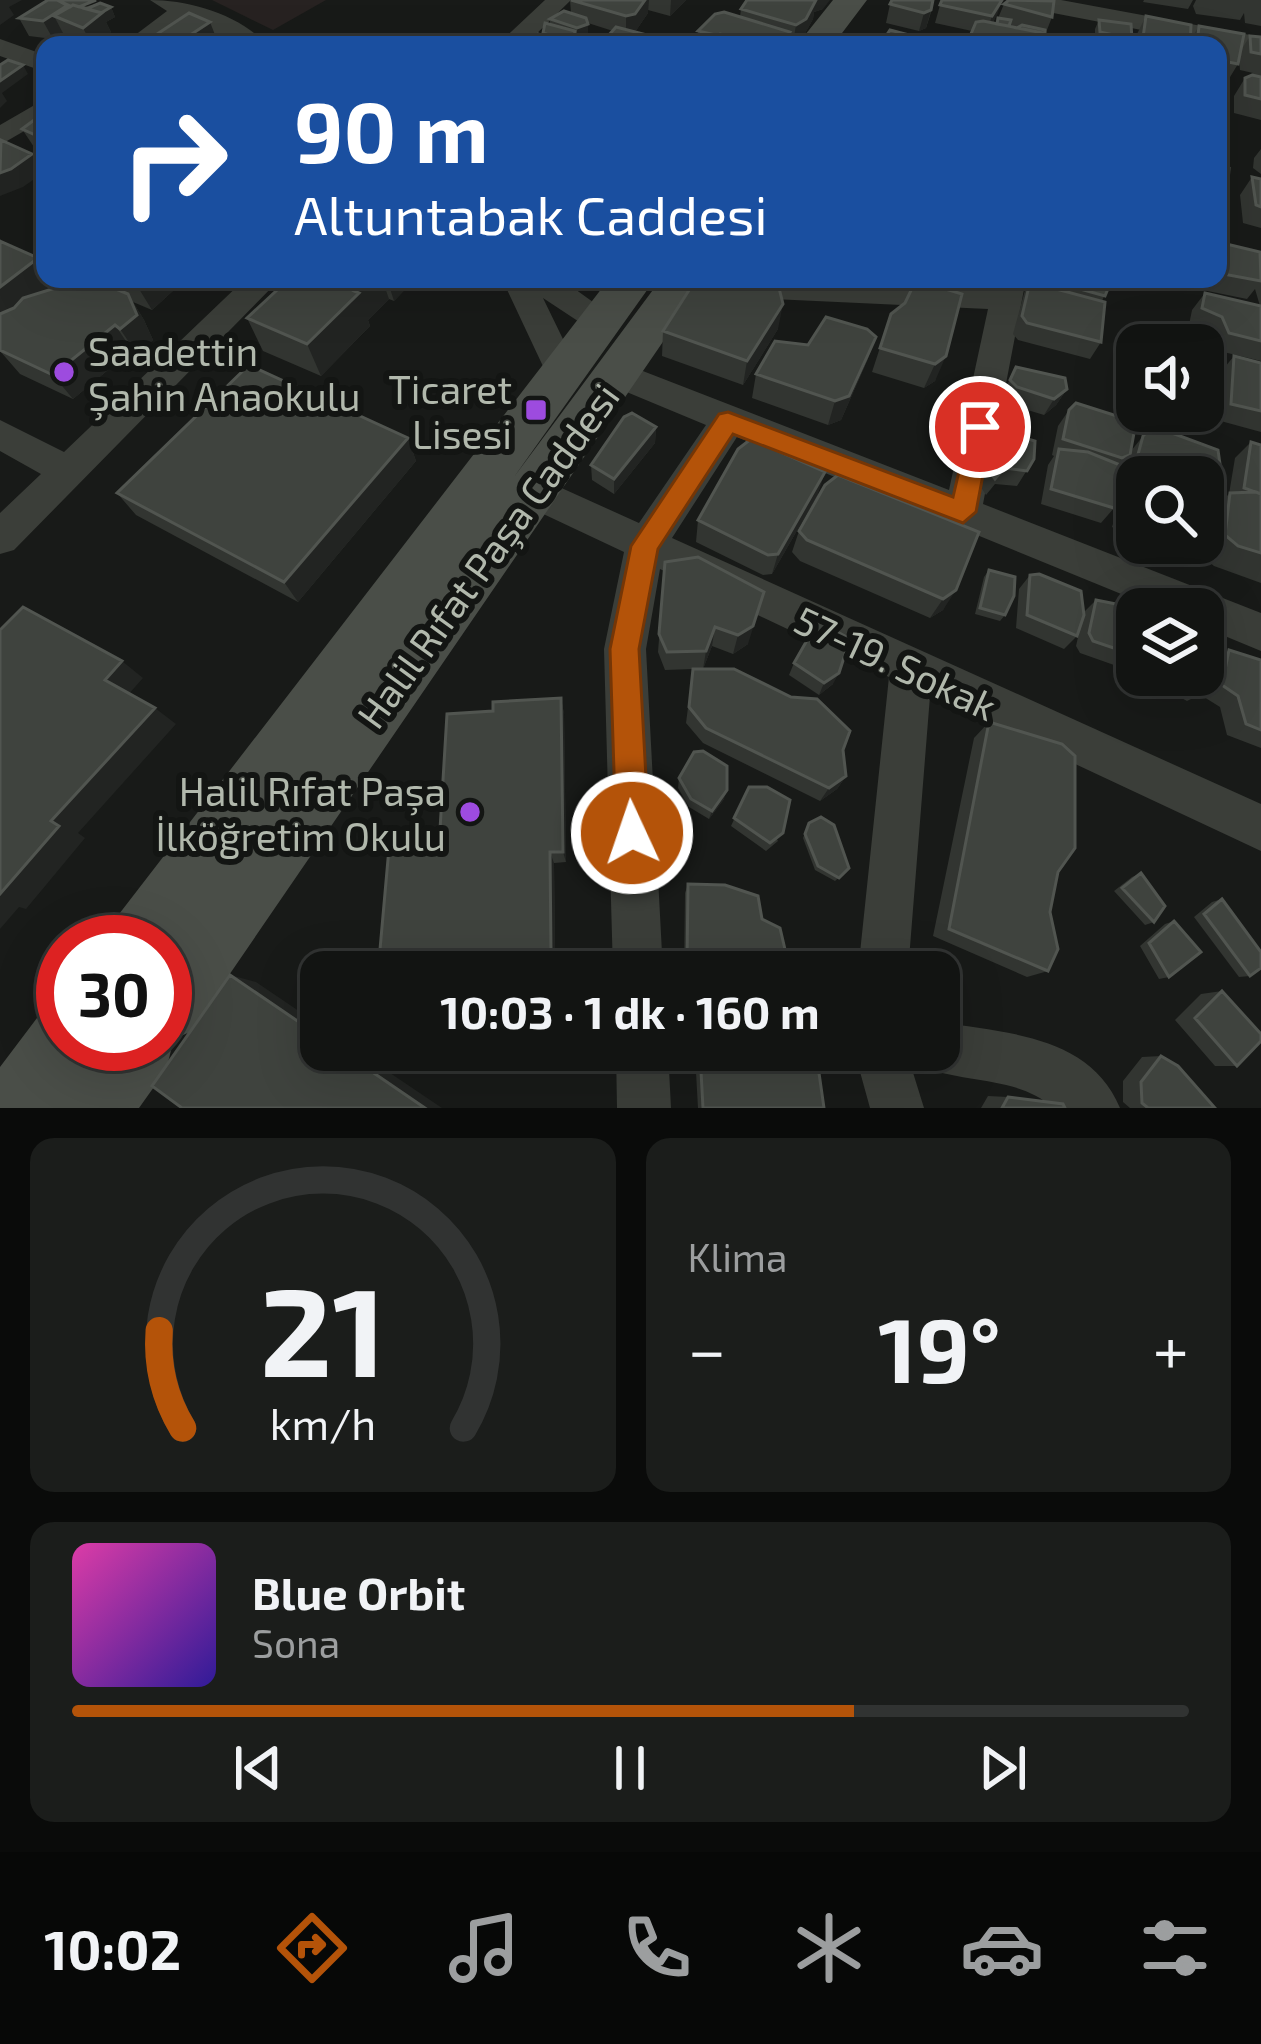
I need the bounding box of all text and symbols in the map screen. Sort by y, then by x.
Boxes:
text: 90 m [294,79,489,180]
icon: right [96,84,252,240]
text: Altuntabak Caddesi [294,181,768,246]
map controls [1116,324,1224,696]
button: sound [1116,324,1224,432]
place label: Saadettin Şahin Anaokulu [88,327,360,421]
marker: Saadettin Şahin Anaokulu [51,359,77,385]
place label: Ticaret Lisesi [388,365,512,457]
street label: Halil Rıfat Paşa Caddesi [346,373,629,738]
pin [929,376,1031,478]
icon: arrive [947,394,1013,460]
marker: Ticaret Lisesi [523,397,549,423]
button: search [1116,456,1224,564]
button: layers [1116,588,1224,696]
street label: 57-19. Sokak [788,595,1004,729]
place label: Halil Rıfat Paşa İlköğretim Okulu [156,767,446,859]
position arrow [569,770,695,896]
marker: Halil Rıfat Paşa İlköğretim Okulu [457,799,483,825]
speed limit sign: 30 [36,915,192,1071]
text: 10:03 · 1 dk · 160 m [440,984,820,1038]
text: Klima [688,1233,787,1280]
text: 21 [260,1252,386,1402]
text: 19° [878,1293,1001,1401]
text: − [688,1308,726,1387]
text: + [1153,1308,1189,1387]
text: km/h [269,1397,376,1449]
text: Blue Orbit [252,1565,465,1619]
text: Sona [252,1619,340,1666]
icon: previous [225,1735,291,1801]
icon: pause [597,1735,663,1801]
icon: next [970,1735,1036,1801]
icon: directions [270,1906,354,1990]
icon: music [442,1906,526,1990]
icon: phone [615,1906,699,1990]
icon: climate [787,1906,871,1990]
icon: car [960,1906,1044,1990]
icon: filters [1133,1906,1217,1990]
text: 10:02 [44,1916,181,1981]

